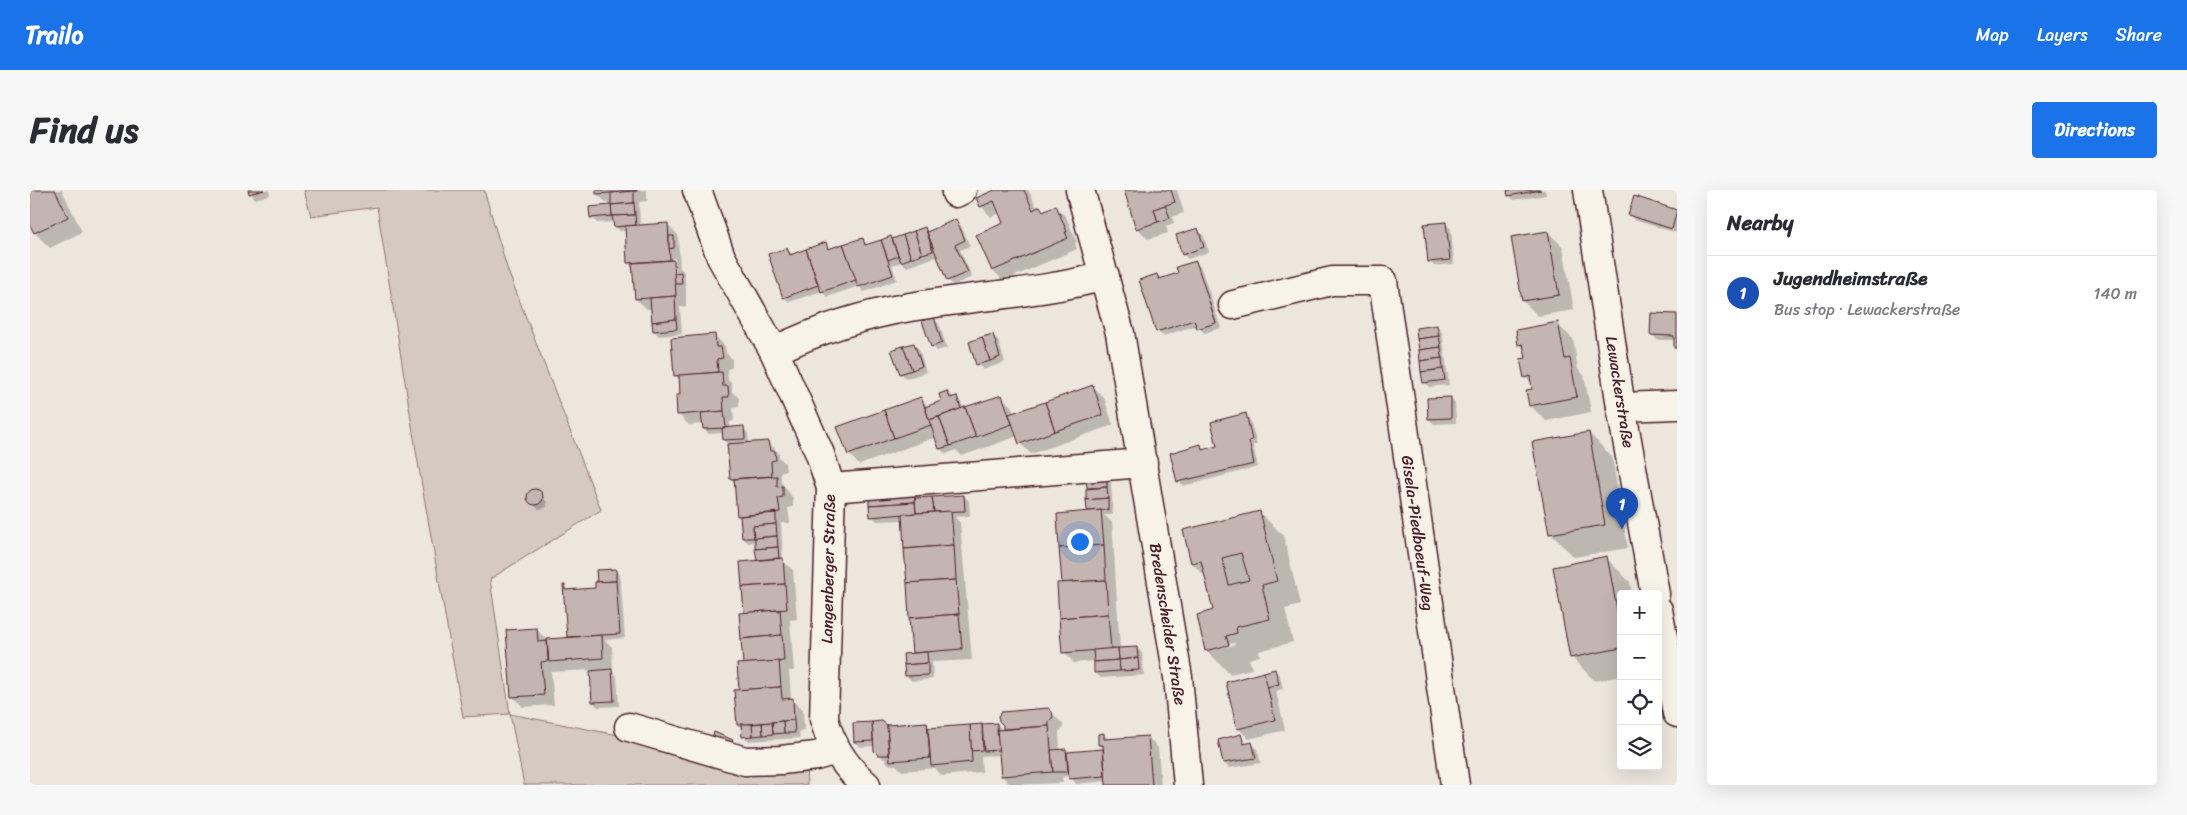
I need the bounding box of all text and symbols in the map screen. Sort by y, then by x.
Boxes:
text: Trailo [25,14,83,56]
text: Map [1976,19,2009,51]
text: Layers [2037,19,2088,51]
text: Share [2116,19,2162,51]
text: Find us [30,99,138,161]
button: Directions [2032,102,2157,158]
text: Nearby [1727,204,1793,242]
text: Jugendheimstraße [1774,262,1927,295]
text: 1 [1740,279,1746,308]
text: 140 m [2094,279,2137,308]
text: Bus stop · Lewackerstraße [1774,295,1960,324]
street label: Lewackerstraße [1597,334,1643,450]
street label: Gisela-Piedboeuf-Weg [1393,453,1443,613]
pin: 1 [1606,488,1638,529]
street label: Langenberger Straße [812,494,844,644]
your location [1067,529,1093,555]
street label: Bredenscheider Straße [1141,541,1195,707]
map controls [1617,590,1662,770]
button: + [1617,590,1662,635]
button: − [1617,635,1662,680]
button: locate [1617,680,1662,725]
button: layers [1617,725,1662,770]

